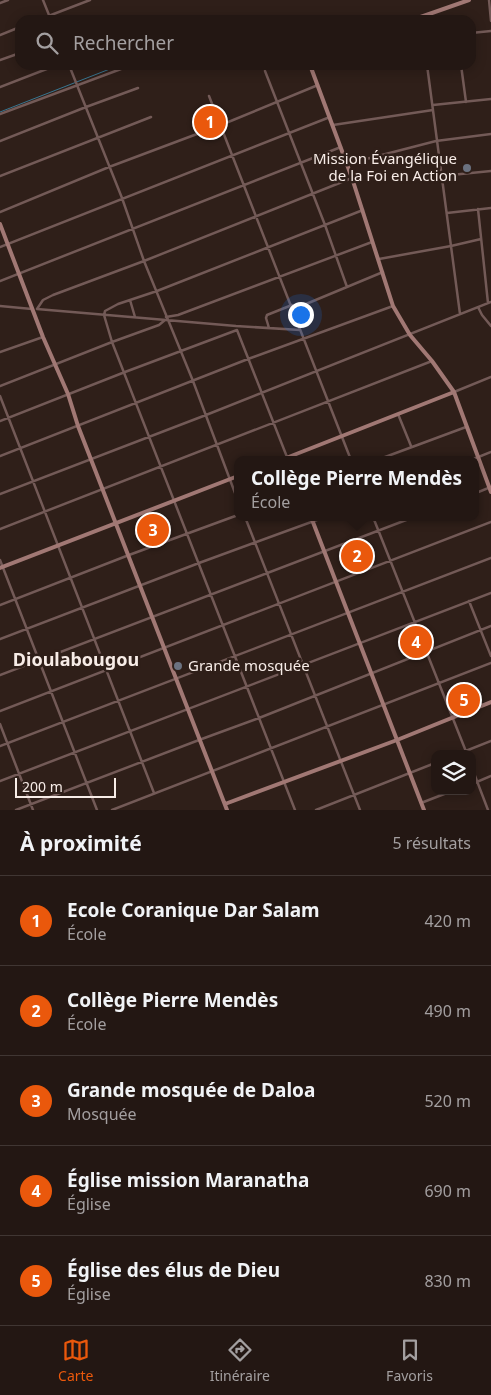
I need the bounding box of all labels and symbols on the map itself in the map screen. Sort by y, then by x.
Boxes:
pin: 1 [194,103,226,141]
place label: Mission Évangélique de la Foi en Action [313,148,457,185]
marker: Mission Évangélique de la Foi en Action [461,162,473,174]
your location [288,302,314,328]
pin: 3 [137,511,169,549]
pin: 2 [341,537,373,575]
pin: 4 [400,623,432,661]
district label: Dioulabougou [13,647,139,671]
place label: Grande mosquée [188,655,310,675]
marker: Grande mosquée [172,660,184,672]
pin: 5 [448,681,480,719]
scale bar [15,775,116,798]

